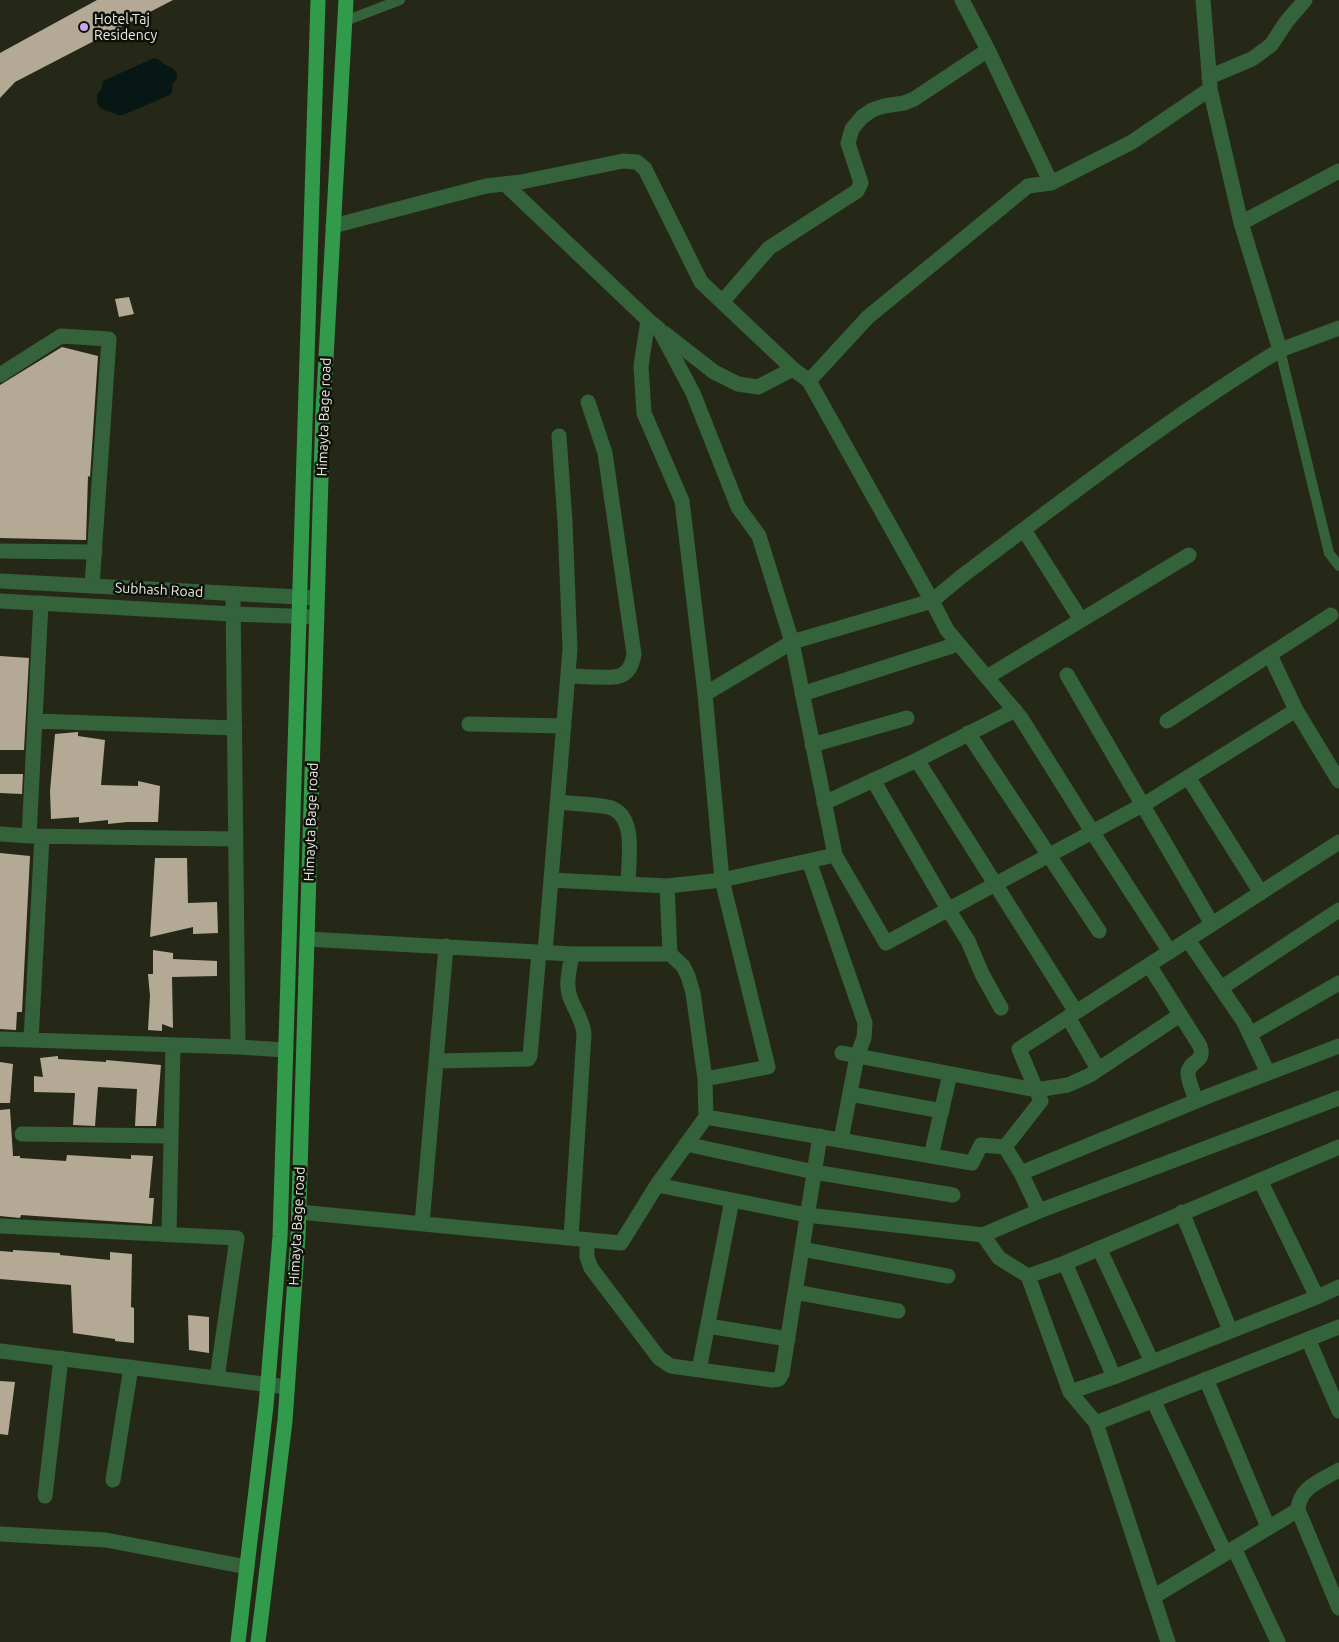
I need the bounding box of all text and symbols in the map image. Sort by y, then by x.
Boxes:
place label: Hotel Taj Residency [94,11,157,44]
marker: Hotel Taj Residency [78,21,90,33]
street label: Himayta Bage road [314,357,334,477]
street label: Subhash Road [114,579,204,601]
street label: Himayta Bage road [301,762,321,882]
street label: Himayta Bage road [285,1166,309,1286]

